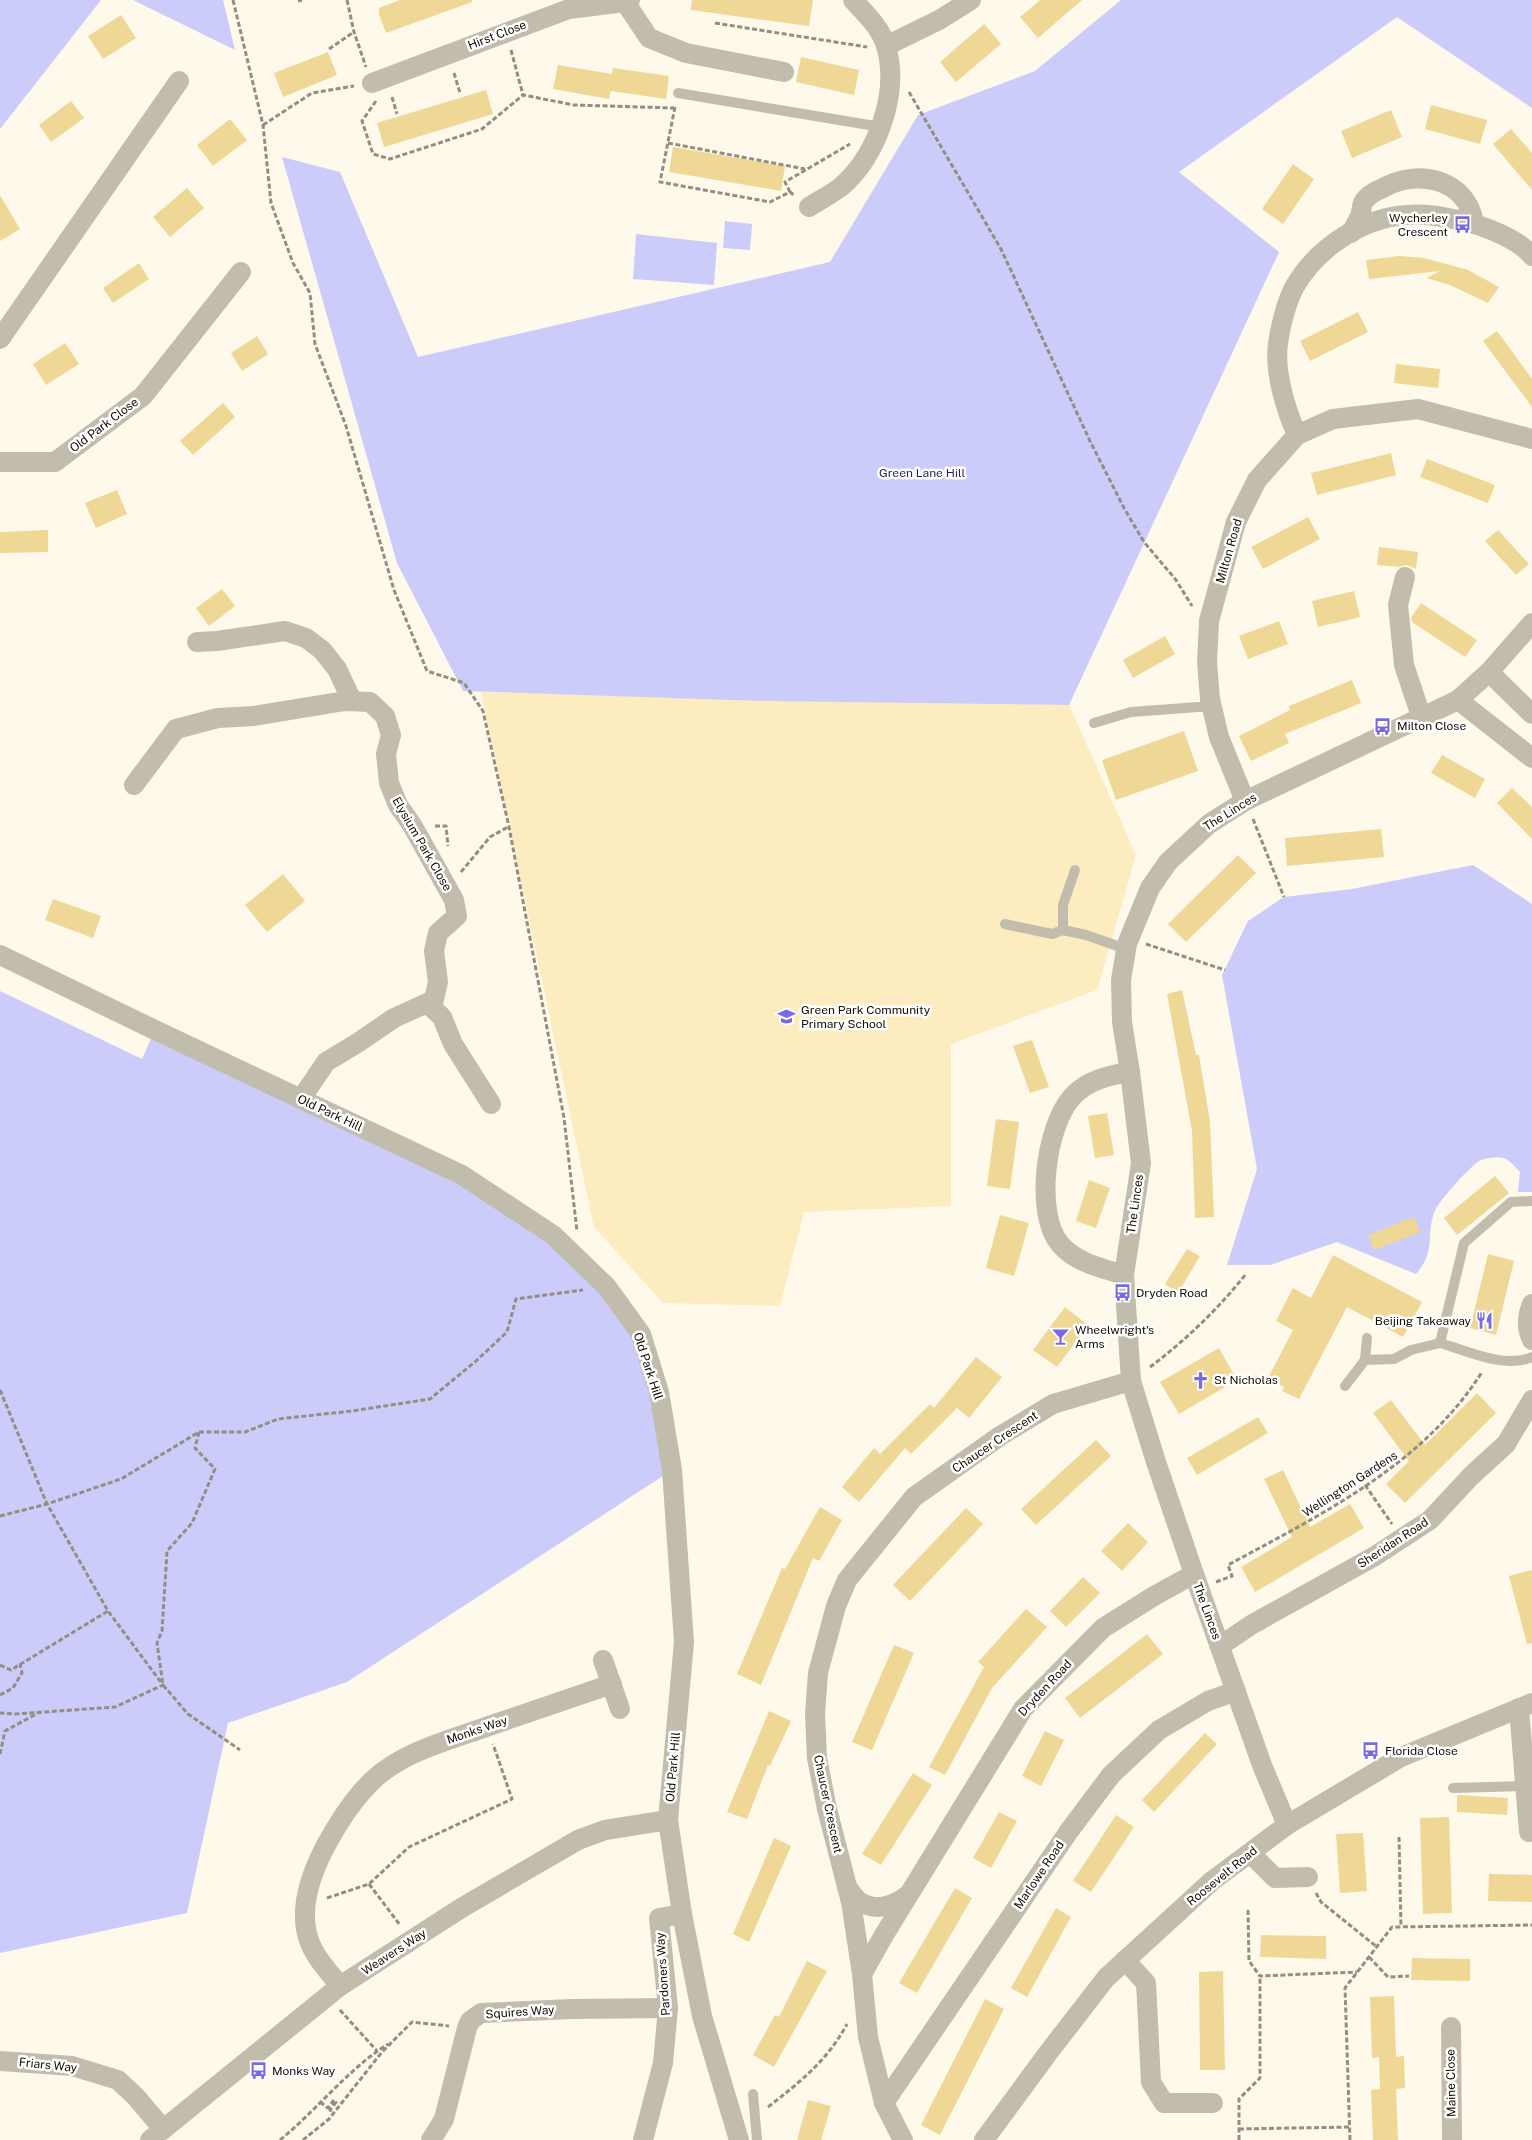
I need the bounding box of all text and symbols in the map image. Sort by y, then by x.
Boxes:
street label: Hirst Close [466,17,528,53]
place label: Wycherley Crescent [1389,211,1449,239]
bus stop icon: Wycherley Crescent [1452,215,1472,235]
street label: Old Park Close [67,395,141,455]
park label: Green Lane Hill [879,466,965,480]
street label: Milton Road [1213,517,1245,585]
bus stop icon: Milton Close [1373,716,1393,736]
place label: Milton Close [1397,719,1466,733]
street label: The Linces [1201,790,1259,834]
street label: Elysium Park Close [389,795,455,894]
place label: Green Park Community Primary School [801,1003,931,1031]
school or university icon: Green Park Community Primary School [777,1007,797,1027]
street label: Old Park Hill [295,1092,365,1134]
street label: The Linces [1124,1173,1146,1235]
bus stop icon: Dryden Road [1112,1283,1132,1303]
place label: Dryden Road [1136,1286,1208,1300]
restaurant icon: Beijing Takeaway [1475,1311,1495,1331]
place label: Beijing Takeaway [1375,1314,1472,1328]
place label: Wheelwright's Arms [1075,1323,1154,1351]
bar icon: Wheelwright's Arms [1051,1327,1071,1347]
street label: Old Park Hill [631,1331,666,1402]
church icon: St Nicholas [1190,1370,1210,1390]
place label: St Nicholas [1214,1373,1278,1387]
street label: Chaucer Crescent [950,1408,1041,1476]
street label: Wellington Gardens [1300,1448,1400,1520]
street label: Sheridan Road [1355,1515,1431,1571]
street label: The Linces [1190,1580,1224,1642]
street label: Dryden Road [1015,1657,1075,1719]
street label: Monks Way [445,1713,510,1747]
street label: Old Park Hill [663,1731,683,1802]
bus stop icon: Florida Close [1361,1741,1381,1761]
place label: Florida Close [1385,1744,1458,1758]
street label: Chaucer Crescent [811,1754,845,1855]
street label: Marlowe Road [1011,1838,1067,1912]
street label: Roosevelt Road [1184,1843,1260,1909]
street label: Weavers Way [359,1926,429,1978]
street label: Pardoners Way [653,1931,673,2016]
street label: Squires Way [485,2003,556,2021]
street label: Maine Close [1443,2049,1459,2117]
street label: Friars Way [18,2055,78,2075]
bus stop icon: Monks Way [248,2061,268,2081]
place label: Monks Way [272,2064,336,2078]

